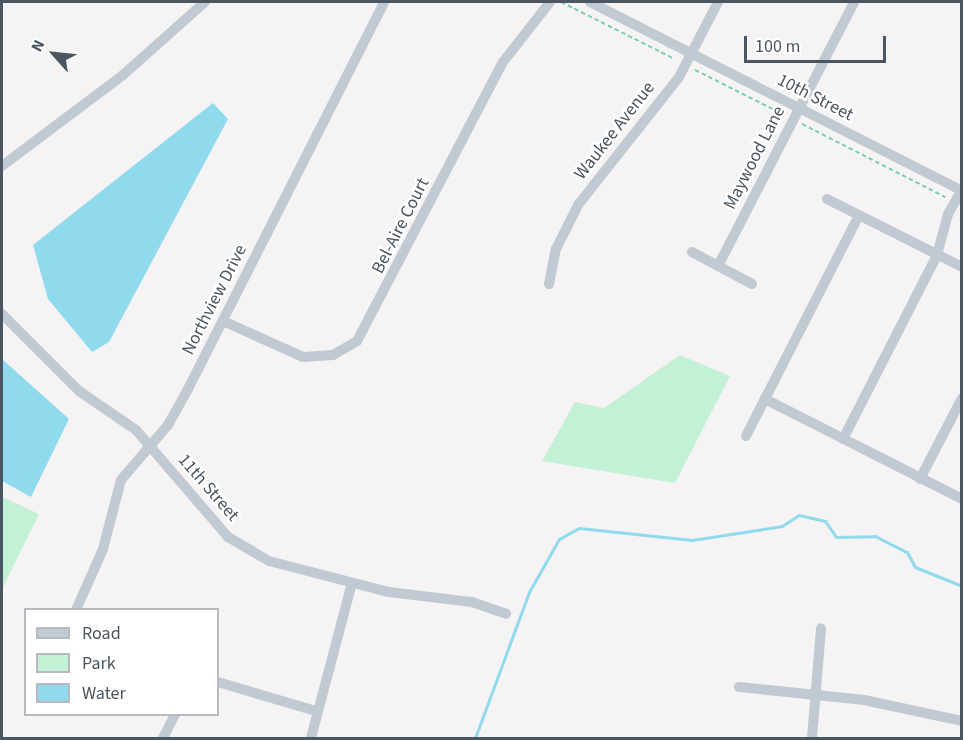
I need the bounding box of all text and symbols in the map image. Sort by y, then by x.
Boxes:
north arrow [24,24,84,84]
scale bar [747,24,890,62]
text: 100 m [755,34,800,59]
text: N [26,36,50,56]
street label: 10th Street [773,70,857,126]
street label: Waukee Avenue [570,78,660,184]
street label: Maywood Lane [720,103,790,213]
street label: Bel-Aire Court [368,174,434,278]
street label: Northview Drive [178,241,252,359]
street label: 11th Street [173,450,243,526]
legend [24,608,219,716]
text: Road [82,621,121,646]
text: Park [82,651,116,676]
text: Water [82,681,126,706]

